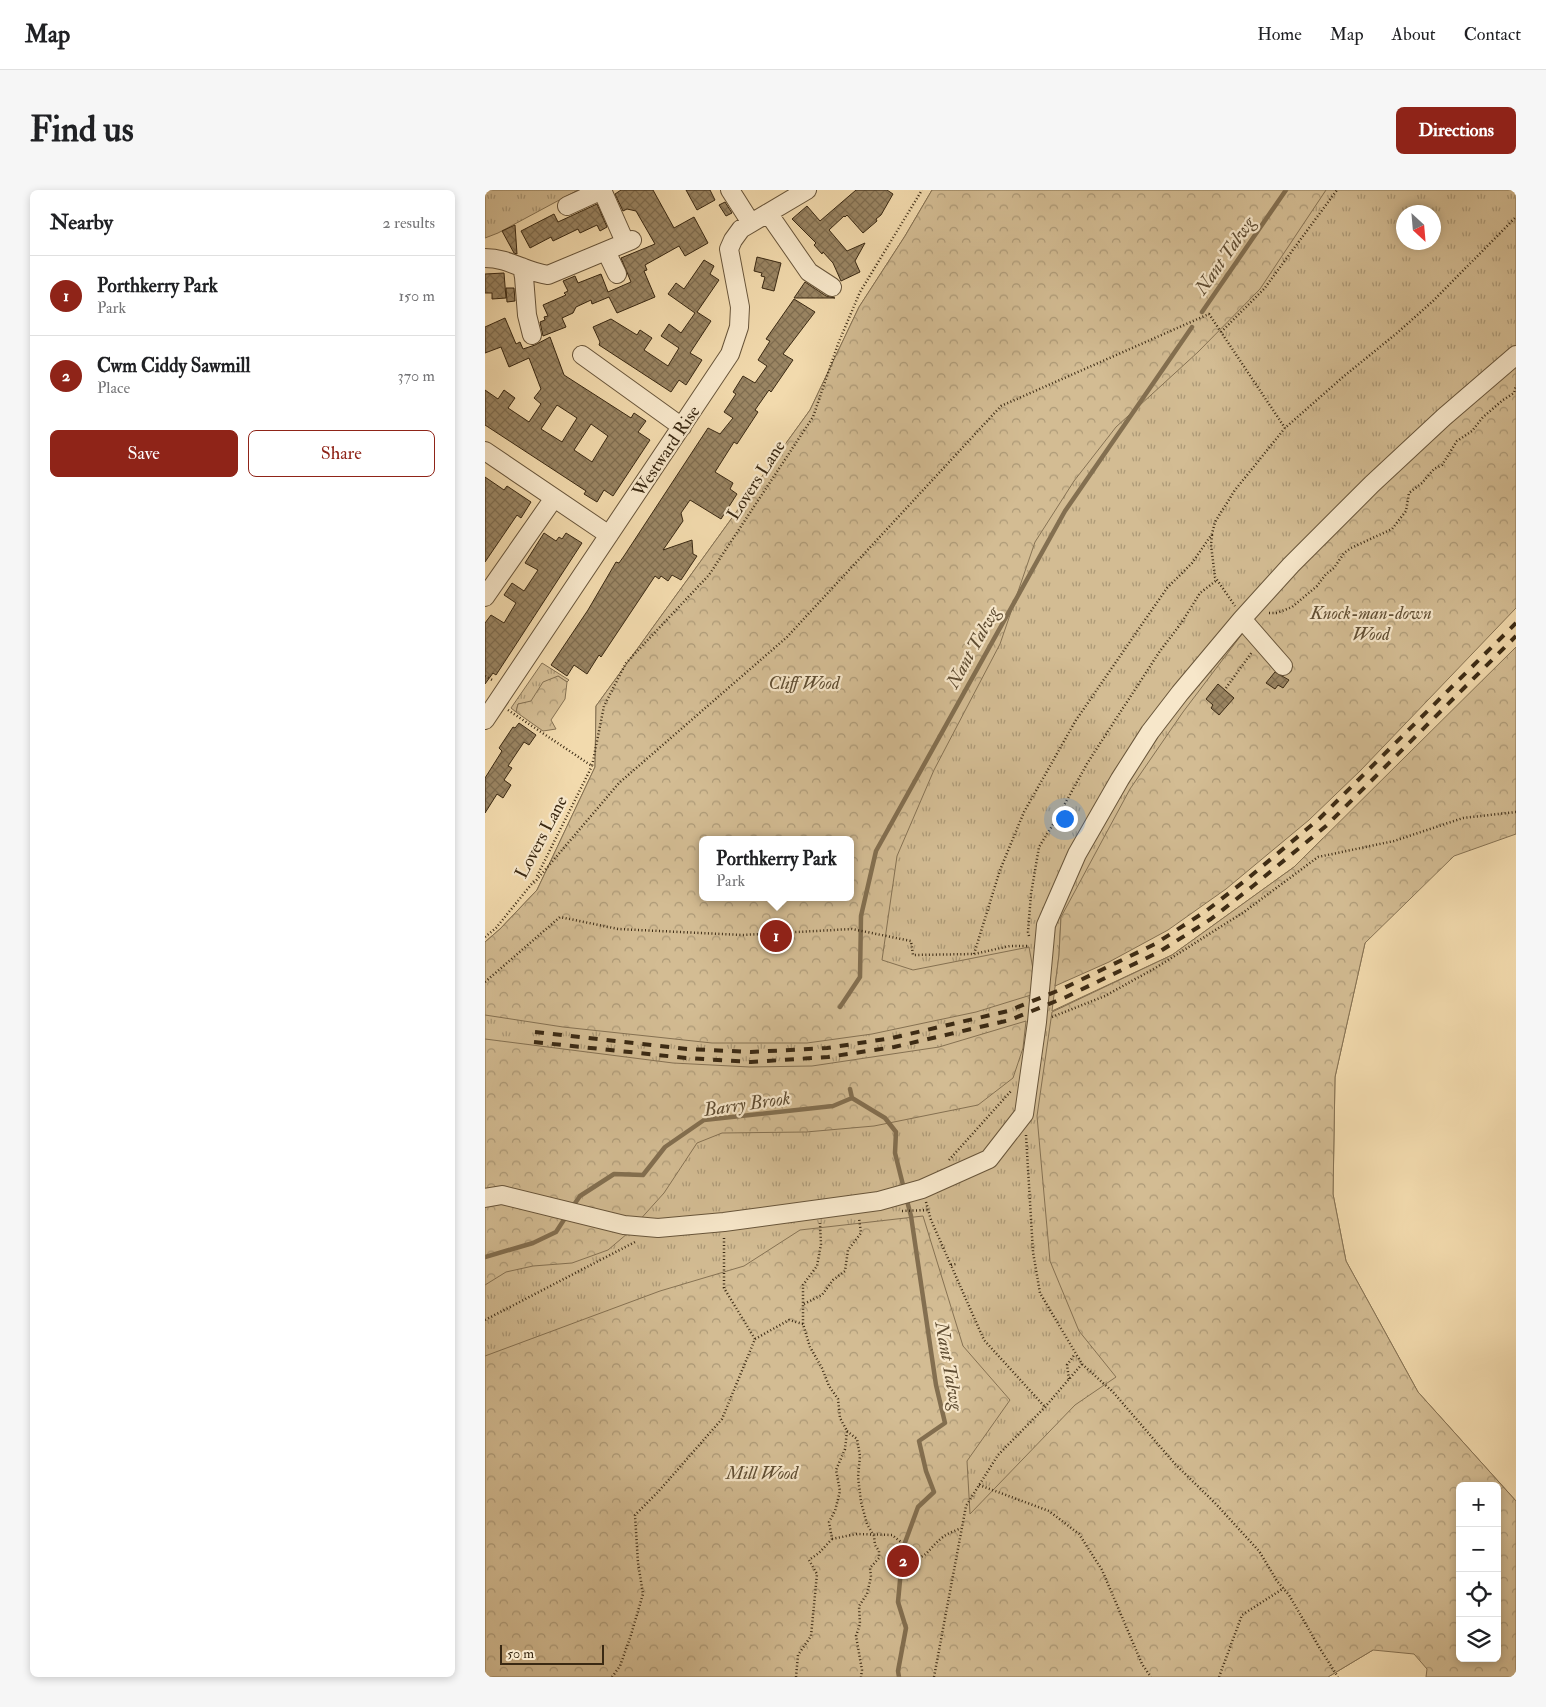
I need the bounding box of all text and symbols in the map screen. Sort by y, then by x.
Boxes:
text: Map [25,19,70,50]
text: Home [1257,23,1302,46]
text: Map [1330,23,1364,46]
text: About [1392,23,1436,46]
text: Contact [1464,23,1521,46]
button: Directions [1396,107,1516,154]
text: Find us [30,108,134,152]
north arrow [1396,205,1441,250]
text: Nearby [50,209,113,236]
water label: Nant Talwg [1189,211,1261,300]
text: 2 results [382,213,435,233]
text: Porthkerry Park [97,274,218,298]
text: 1 [63,286,69,306]
text: 150 m [398,286,435,306]
text: Park [97,298,126,318]
text: Cwm Ciddy Sawmill [97,354,250,378]
text: 2 [62,366,70,386]
text: 370 m [398,366,435,386]
text: Place [97,378,130,398]
street label: Westward Rise [627,401,706,502]
button: Save [50,430,238,477]
button: Share [248,430,435,477]
street label: Lovers Lane [722,436,791,525]
water label: Nant Talwg [940,602,1006,693]
park label: Knock-man-down Wood [1309,602,1432,646]
park label: Cliff Wood [769,672,841,695]
street label: Lovers Lane [510,791,573,883]
your location [1052,806,1078,832]
popup [699,836,854,901]
text: Porthkerry Park [716,847,837,871]
text: Park [716,871,745,891]
pin: 1 [760,917,792,955]
water label: Barry Brook [701,1086,792,1122]
water label: Nant Talwg [929,1319,969,1413]
park label: Mill Wood [725,1462,800,1485]
map controls [1456,1482,1501,1662]
button: + [1456,1482,1501,1527]
button: − [1456,1527,1501,1572]
pin: 2 [887,1542,919,1580]
button: locate [1456,1572,1501,1617]
button: layers [1456,1617,1501,1662]
scale bar [500,1642,604,1665]
text: 50 m [507,1645,534,1662]

